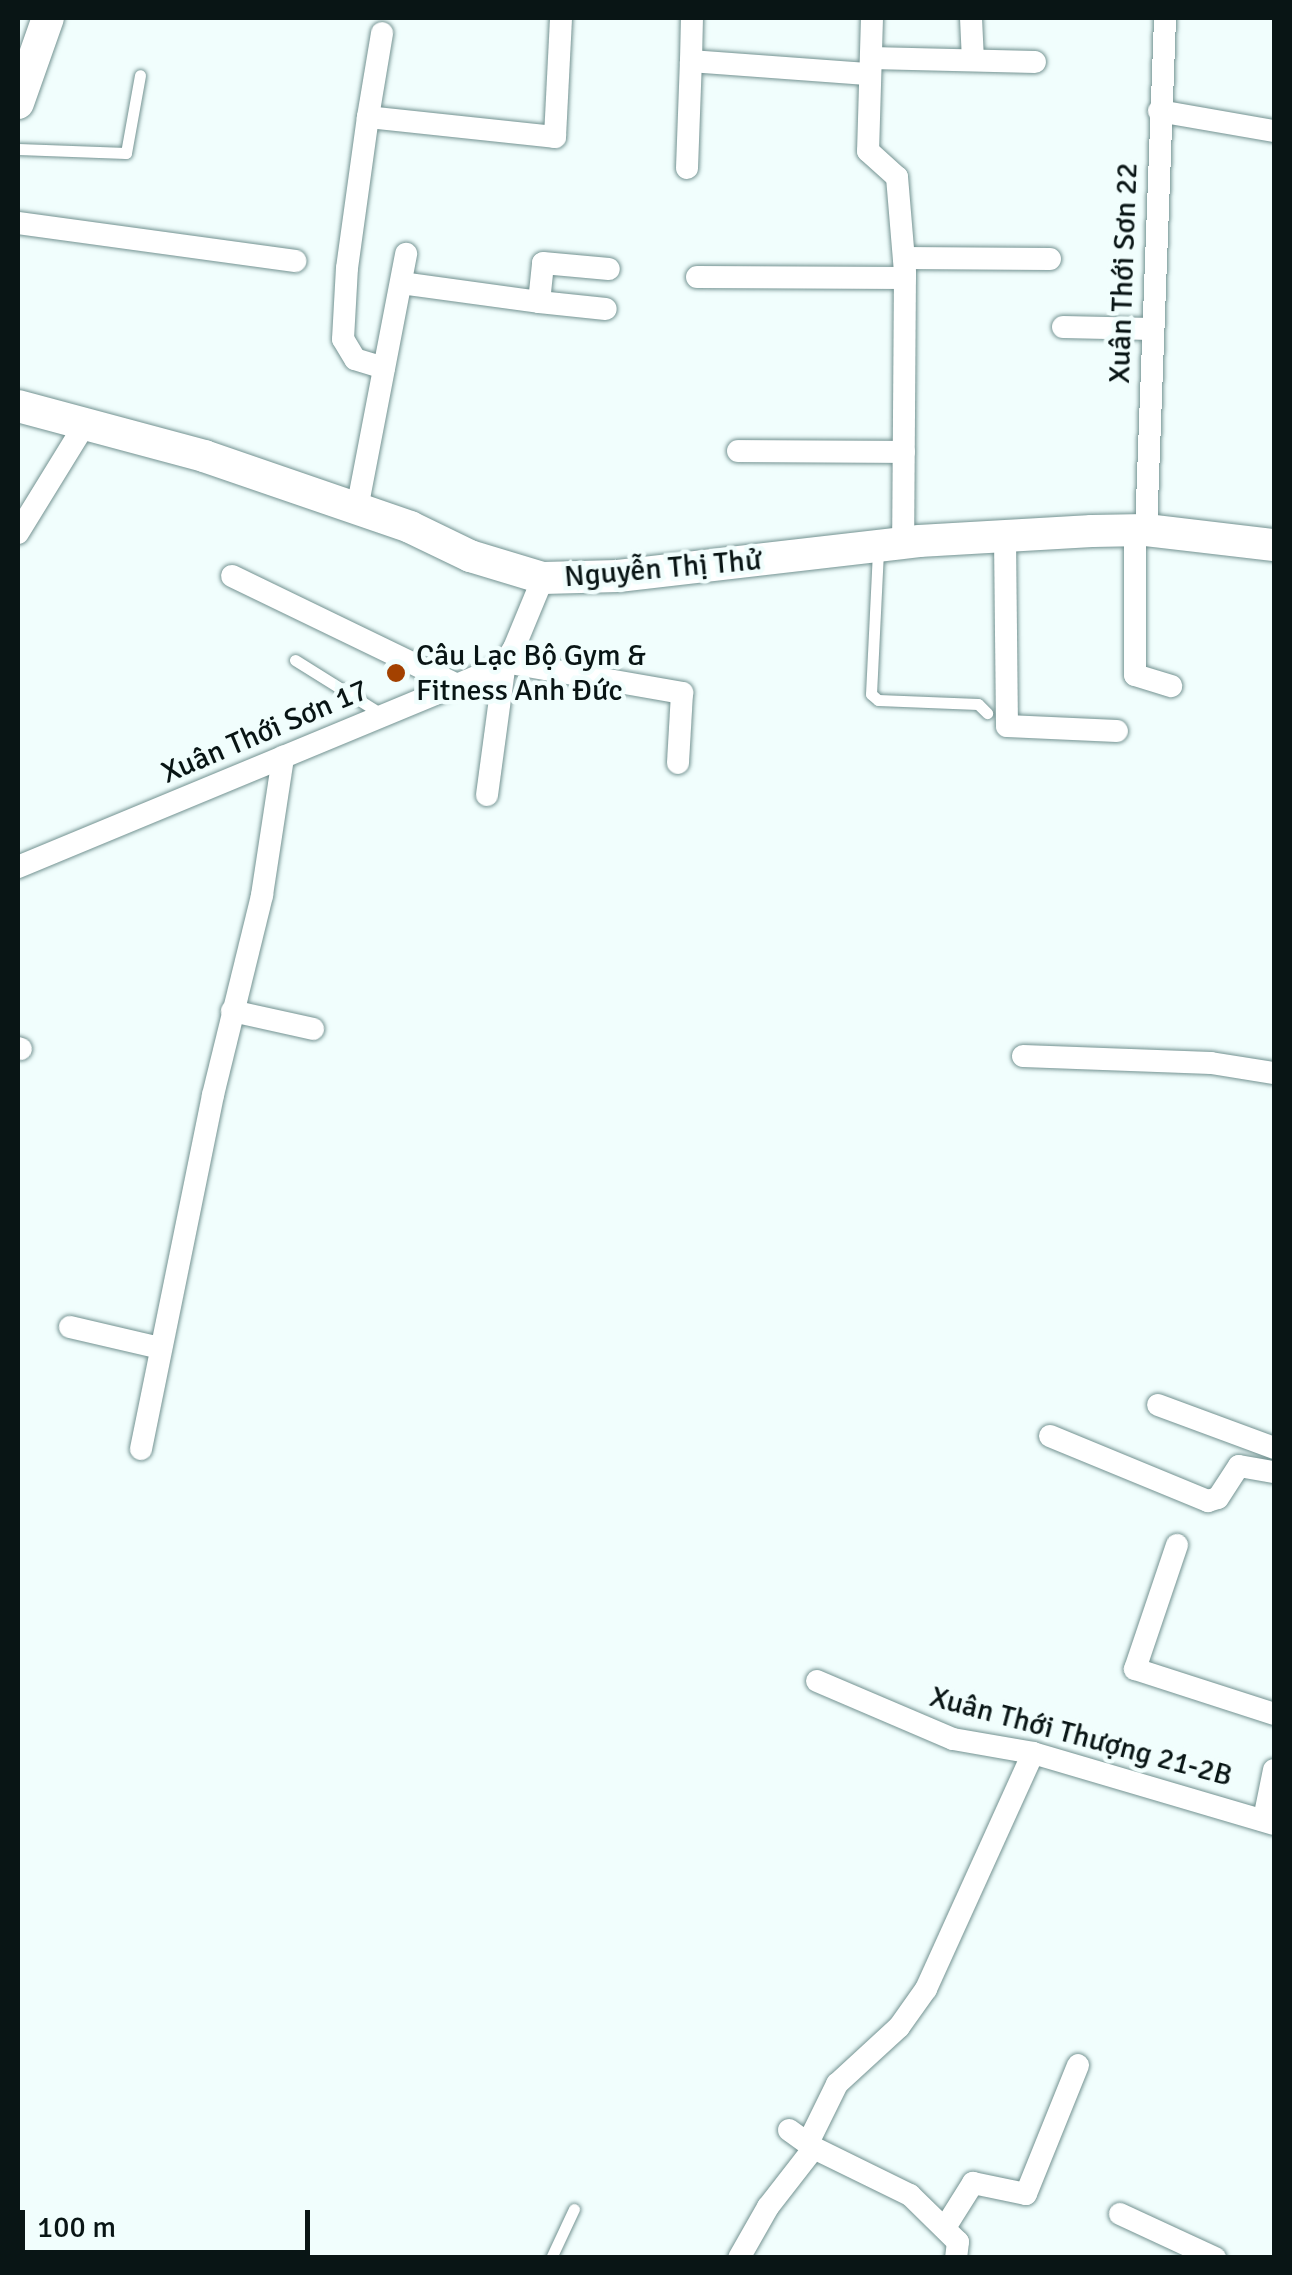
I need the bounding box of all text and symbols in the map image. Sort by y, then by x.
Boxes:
street label: Xuân Thới Sơn 22 [1102,162,1146,384]
street label: Nguyễn Thị Thử [563,542,763,596]
place label: Câu Lạc Bộ Gym & Fitness Anh Đức [416,638,646,708]
marker: Câu Lạc Bộ Gym & Fitness Anh Đức [385,662,407,684]
street label: Xuân Thới Sơn 17 [156,672,374,792]
street label: Xuân Thới Thượng 21-2B [926,1679,1236,1795]
scale bar [25,2190,315,2252]
text: 100 m [37,2209,116,2246]

